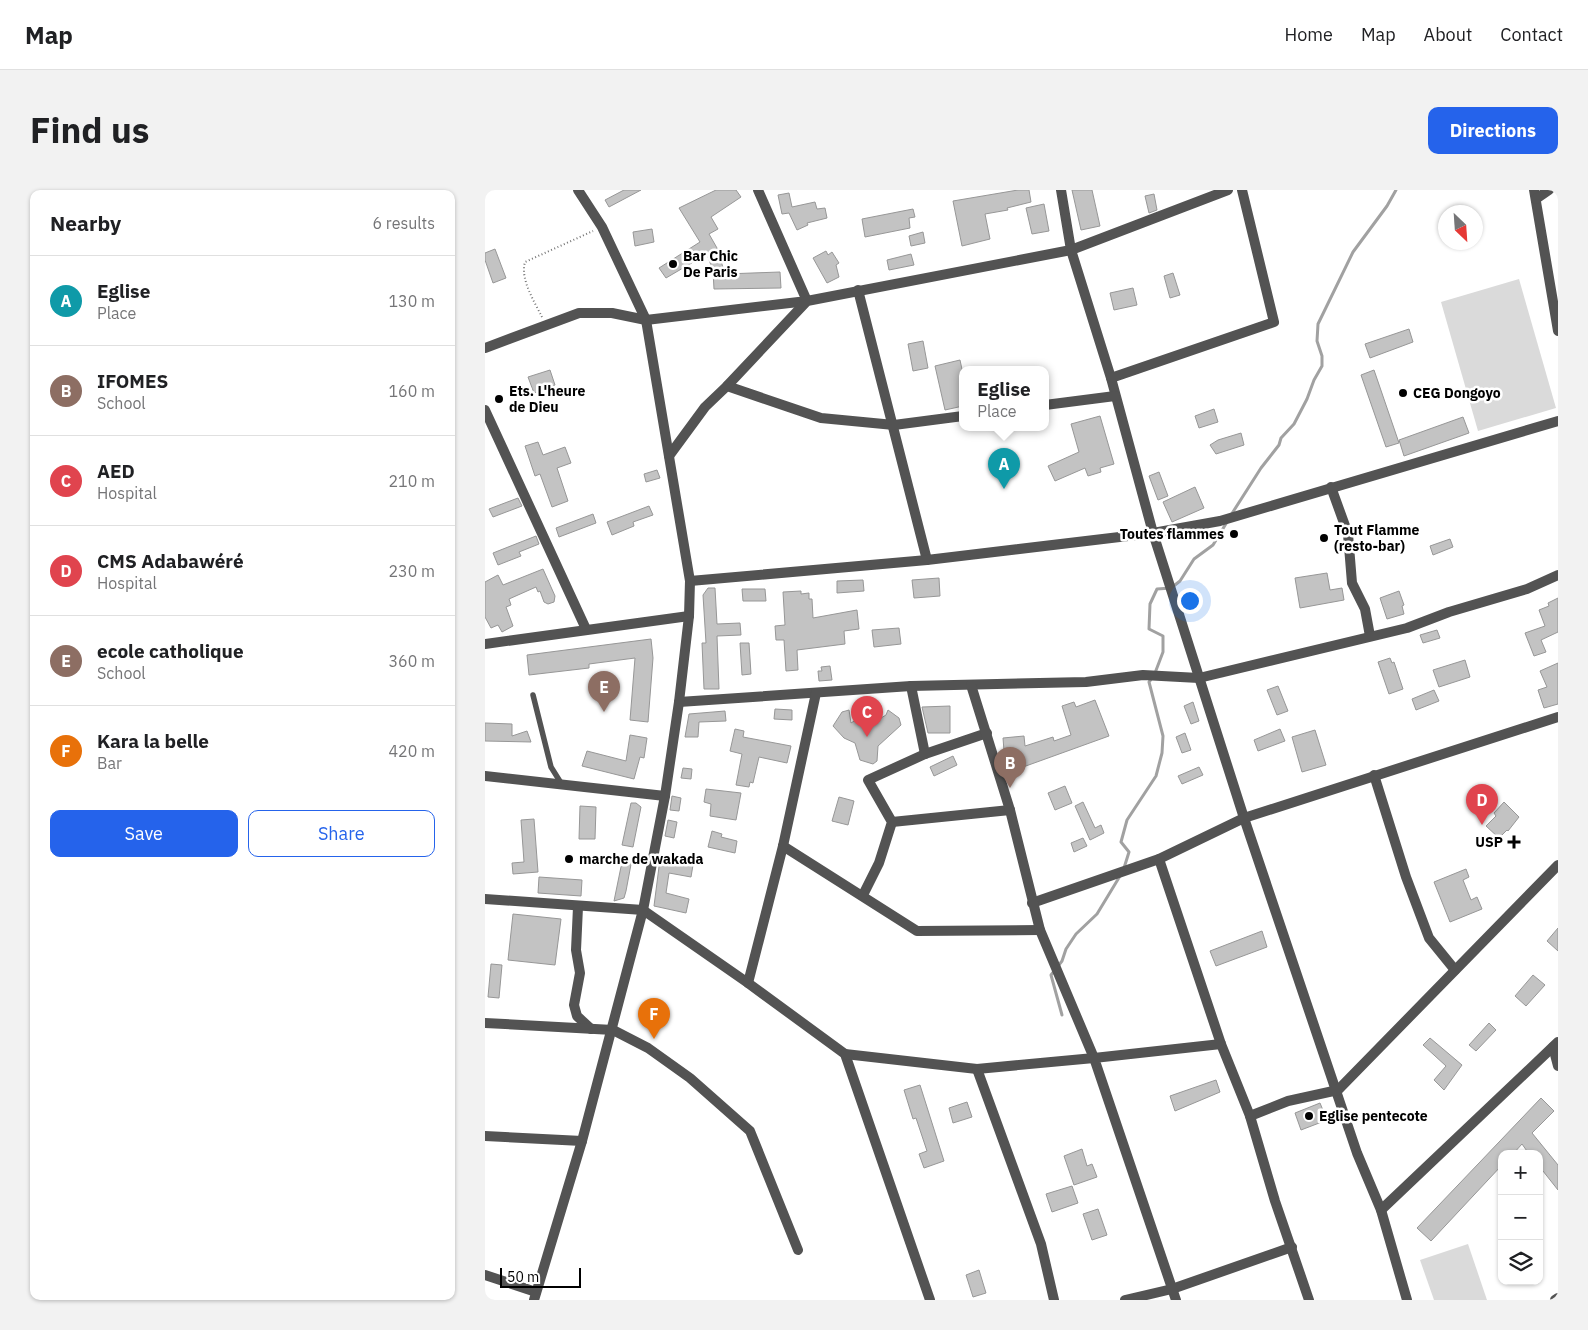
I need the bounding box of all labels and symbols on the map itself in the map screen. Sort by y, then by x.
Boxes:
north arrow [1438,205,1483,250]
place label: Bar Chic De Paris [683,247,738,281]
marker: Bar Chic De Paris [667,258,679,270]
place label: Ets. L'heure de Dieu [509,382,586,416]
place label: CEG Dongoyo [1413,384,1501,402]
marker: CEG Dongoyo [1397,387,1409,399]
marker: Ets. L'heure de Dieu [493,393,505,405]
pin: A [988,448,1020,489]
place label: Tout Flamme (resto-bar) [1334,521,1420,555]
place label: Toutes flammes [1120,525,1224,543]
marker: Toutes flammes [1228,528,1240,540]
marker: Tout Flamme (resto-bar) [1318,532,1330,544]
your location [1177,588,1203,614]
pin: E [588,671,620,712]
pin: C [851,696,883,737]
pin: B [994,747,1026,788]
pin: D [1466,784,1498,825]
place label: USP [1475,833,1503,851]
marker: USP [1507,835,1521,849]
place label: marche de wakada [579,850,704,868]
marker: marche de wakada [563,853,575,865]
pin: F [638,998,670,1039]
place label: Eglise pentecote [1319,1107,1428,1125]
marker: Eglise pentecote [1303,1110,1315,1122]
scale bar [500,1265,581,1288]

